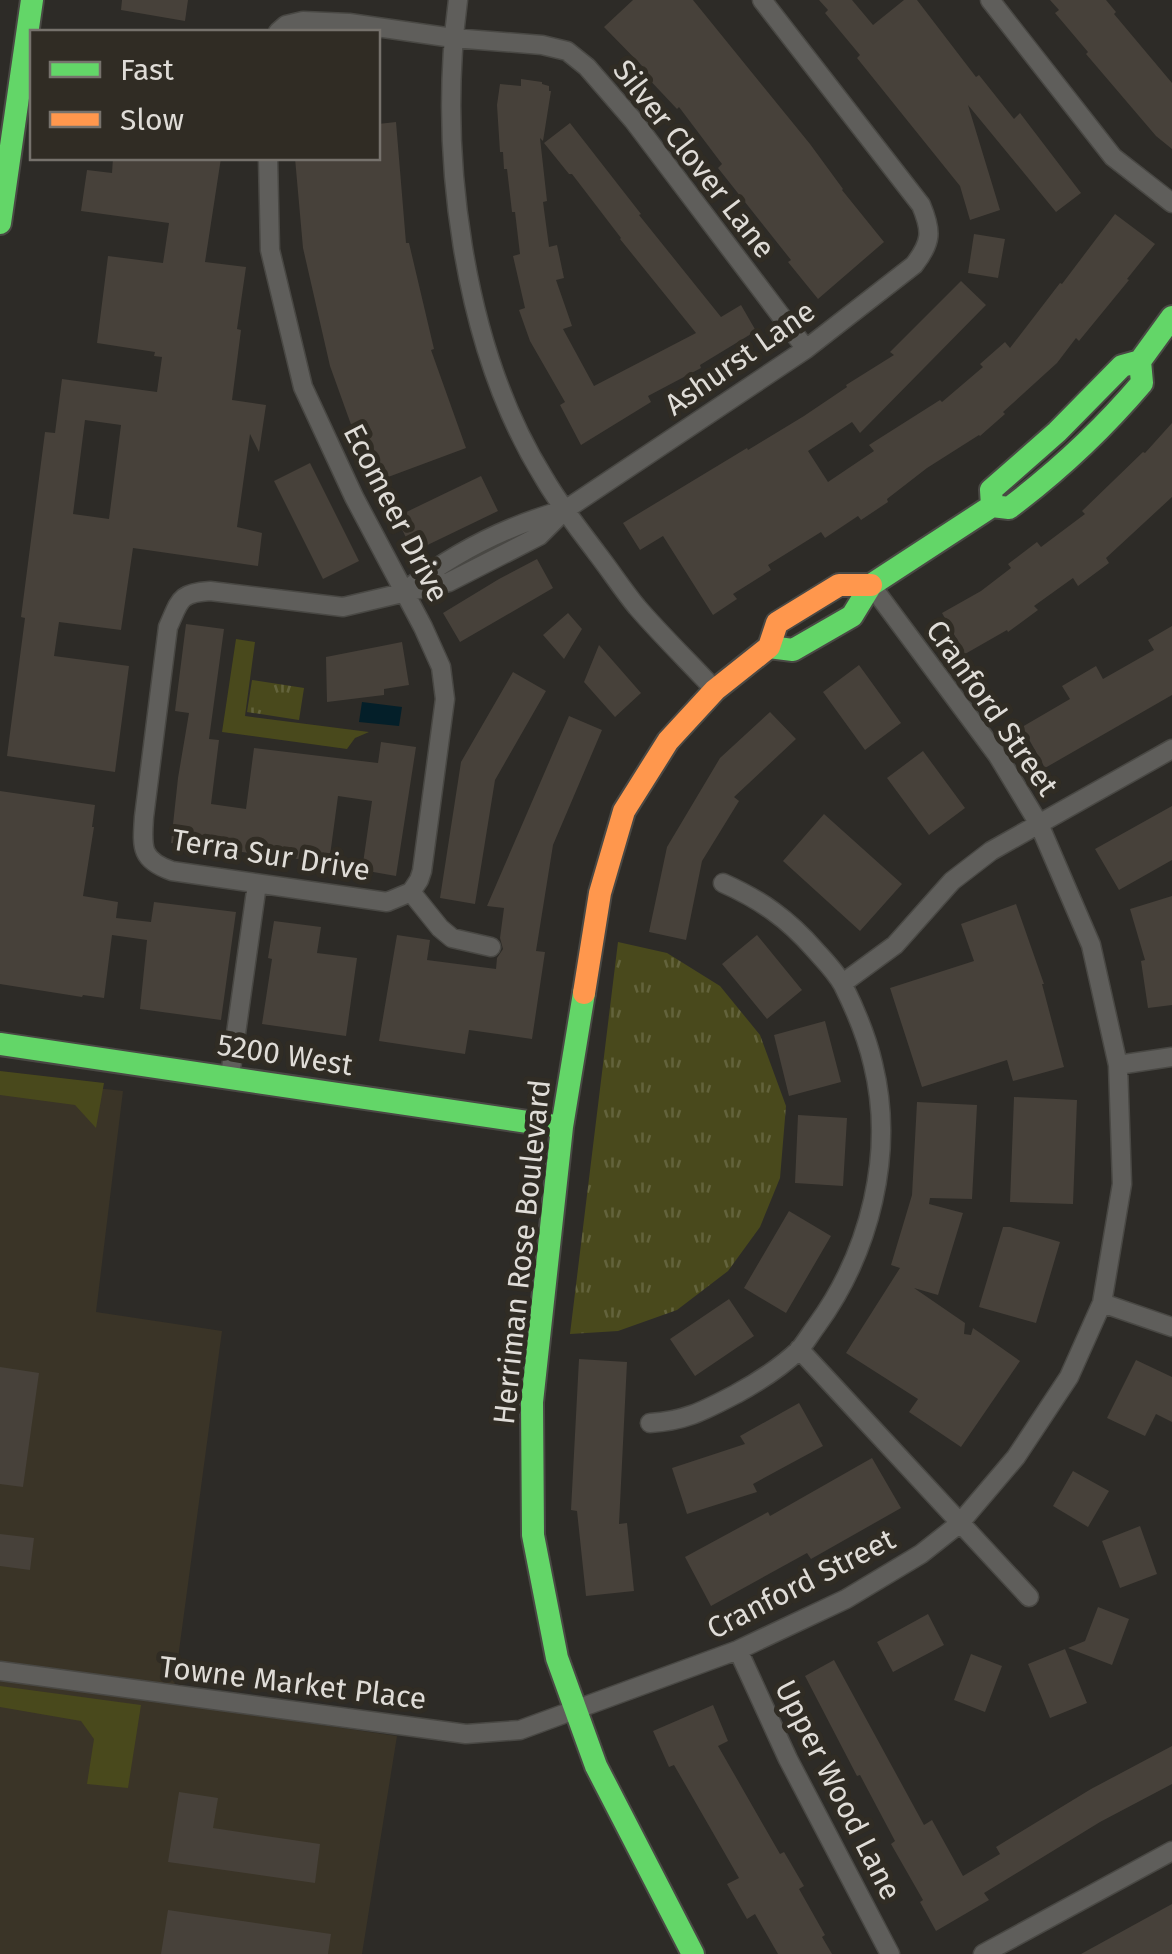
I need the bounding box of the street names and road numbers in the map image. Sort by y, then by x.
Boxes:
street label: Silver Clover Lane [605,53,783,265]
street label: Ashurst Lane [658,293,822,423]
street label: Ecomeer Drive [336,418,456,608]
street label: Cranford Street [918,613,1066,803]
street label: Terra Sur Drive [169,822,373,888]
street label: 5200 West [215,1027,355,1083]
street label: Herriman Rose Boulevard [486,1078,558,1426]
street label: Cranford Street [701,1521,901,1647]
street label: Towne Market Place [158,1649,428,1717]
street label: Upper Wood Lane [767,1674,909,1906]

